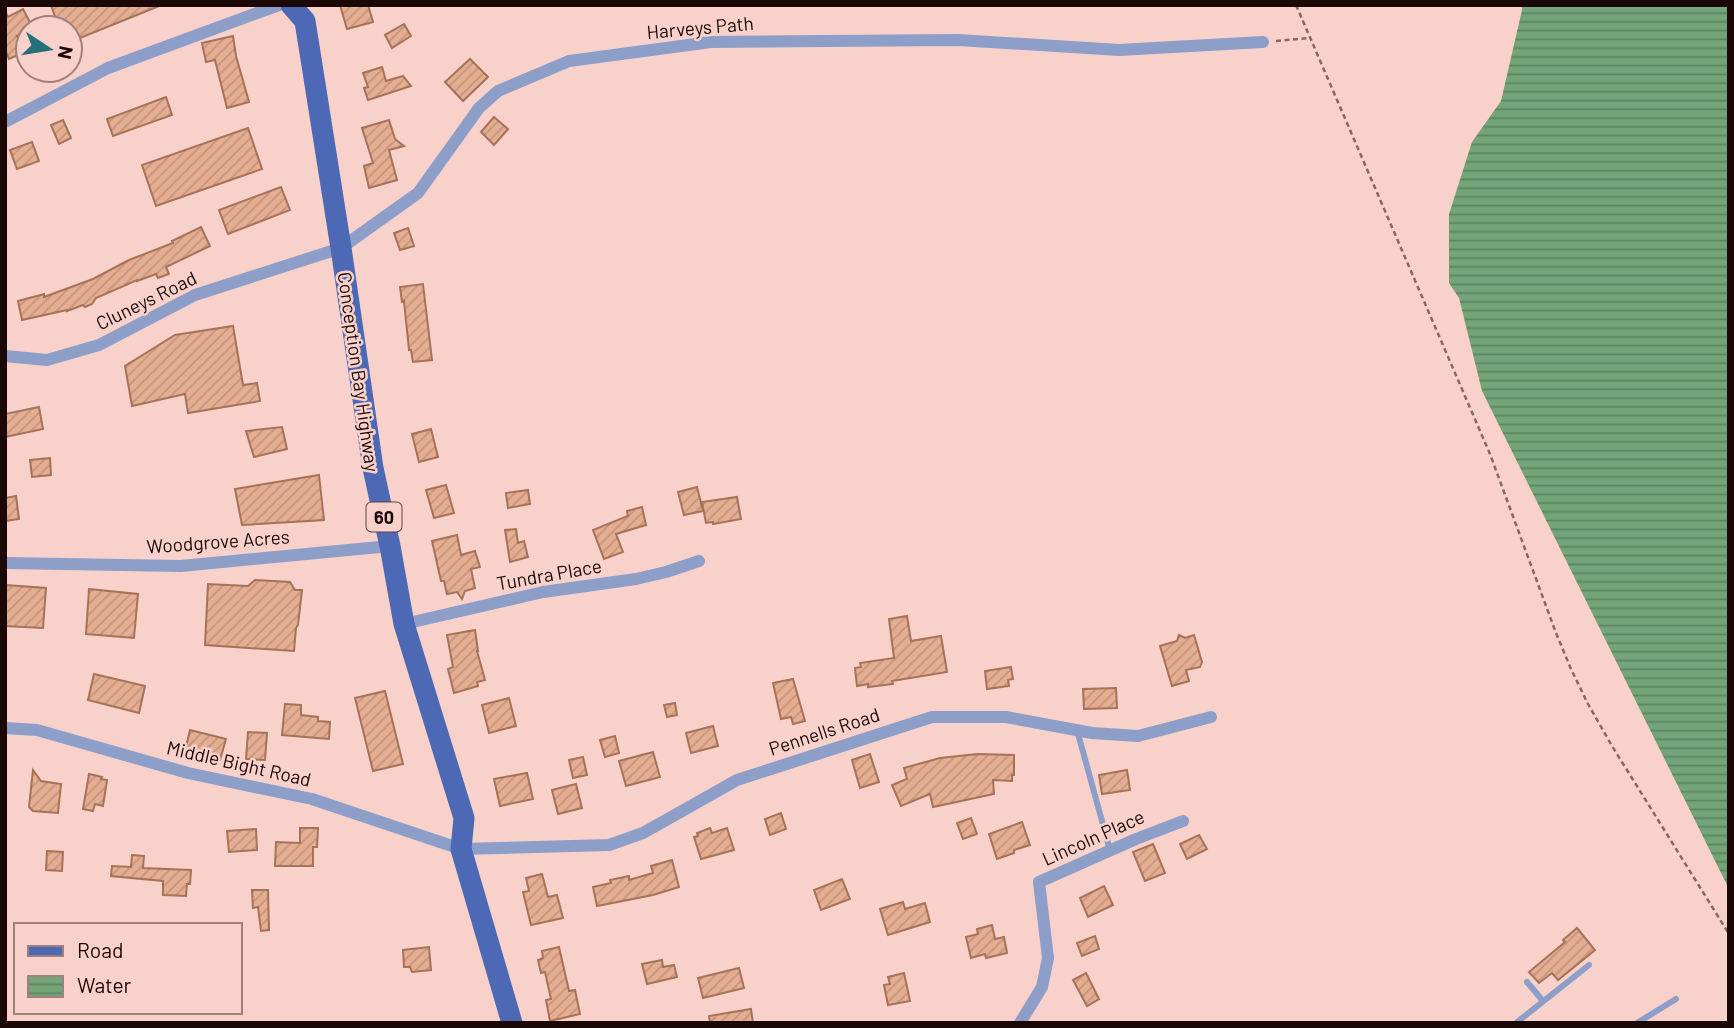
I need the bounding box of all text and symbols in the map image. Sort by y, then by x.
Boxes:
street label: Harveys Path [646,11,754,43]
north arrow [14,14,84,84]
text: N [54,44,79,61]
street label: Cluneys Road [92,266,200,334]
street label: Conception Bay Highway [334,270,384,474]
road number: 60 [366,503,402,532]
street label: Woodgrove Acres [146,525,290,557]
street label: Tundra Place [495,553,603,595]
street label: Pennells Road [766,702,882,760]
street label: Middle Bight Road [165,735,313,791]
street label: Lincoln Place [1038,804,1148,870]
legend [14,923,242,1014]
text: Road [77,937,123,962]
text: Water [77,972,132,997]

